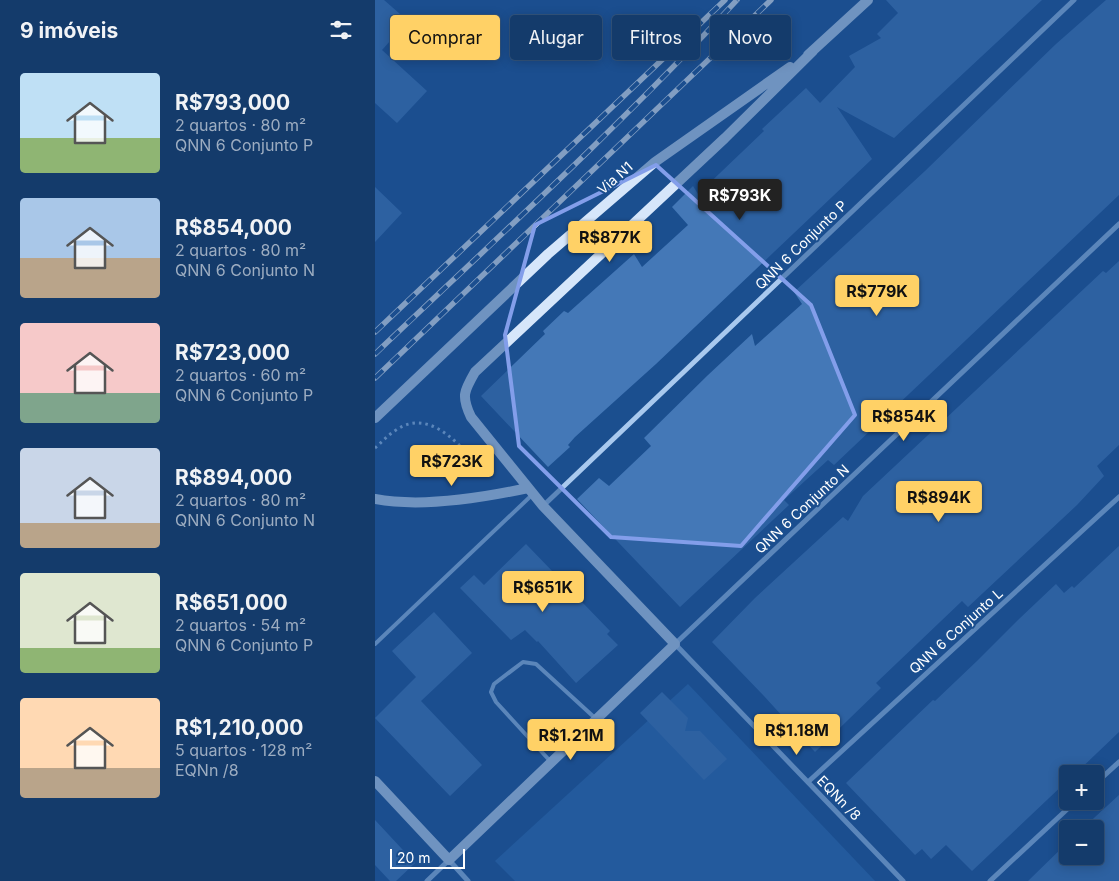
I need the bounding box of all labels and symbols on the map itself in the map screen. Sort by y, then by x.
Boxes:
street label: Via N1 [594,158,636,198]
pin: R$793K [699,178,781,221]
street label: QNN 6 Conjunto P [751,196,850,293]
pin: R$877K [569,220,651,263]
pin: R$779K [836,274,918,317]
pin: R$854K [863,400,945,442]
pin: R$723K [411,444,493,487]
street label: QNN 6 Conjunto N [751,461,852,557]
pin: R$894K [898,480,980,523]
pin: R$651K [502,570,584,613]
street label: QNN 6 Conjunto L [905,584,1006,677]
pin: R$1.18M [751,714,843,756]
pin: R$1.21M [525,718,617,761]
street label: EQNn /8 [814,772,865,824]
scale bar [390,846,465,869]

